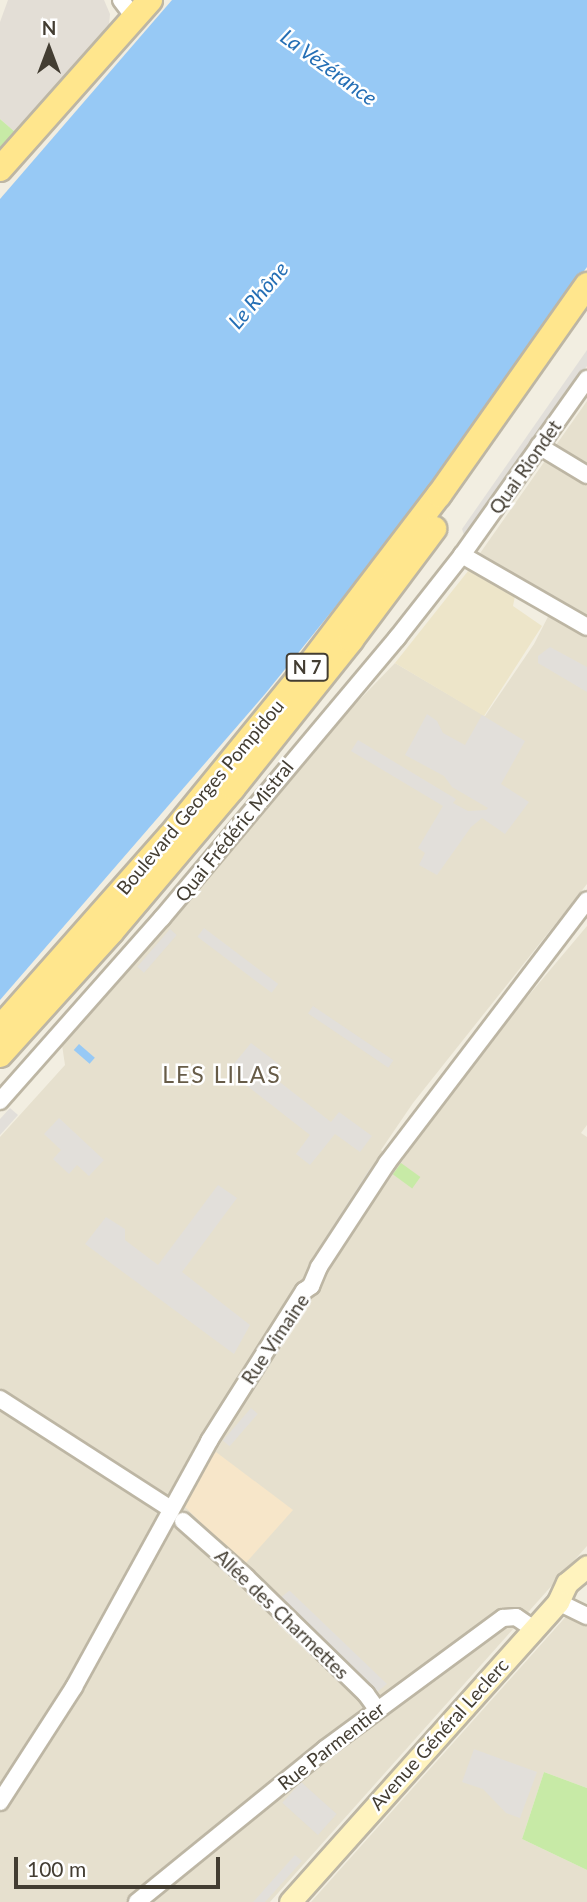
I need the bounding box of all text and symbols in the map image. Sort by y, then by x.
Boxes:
north arrow [14,14,84,84]
text: N [42,16,56,39]
water label: La Vézérance [276,23,382,111]
water label: Le Rhône [223,256,293,334]
street label: Quai Riondet [484,416,566,518]
road number: N 7 [284,652,330,682]
street label: Boulevard Georges Pompidou [112,695,288,899]
street label: Quai Frédéric Mistral [170,756,298,906]
district label: LES LILAS [163,1060,281,1088]
street label: Rue Vimaine [236,1289,314,1389]
street label: Allée des Charmettes [210,1544,354,1684]
street label: Avenue Général Leclerc [365,1654,513,1814]
street label: Rue Parmentier [273,1697,389,1795]
scale bar [18,1842,224,1886]
text: 100 m [27,1856,86,1881]

